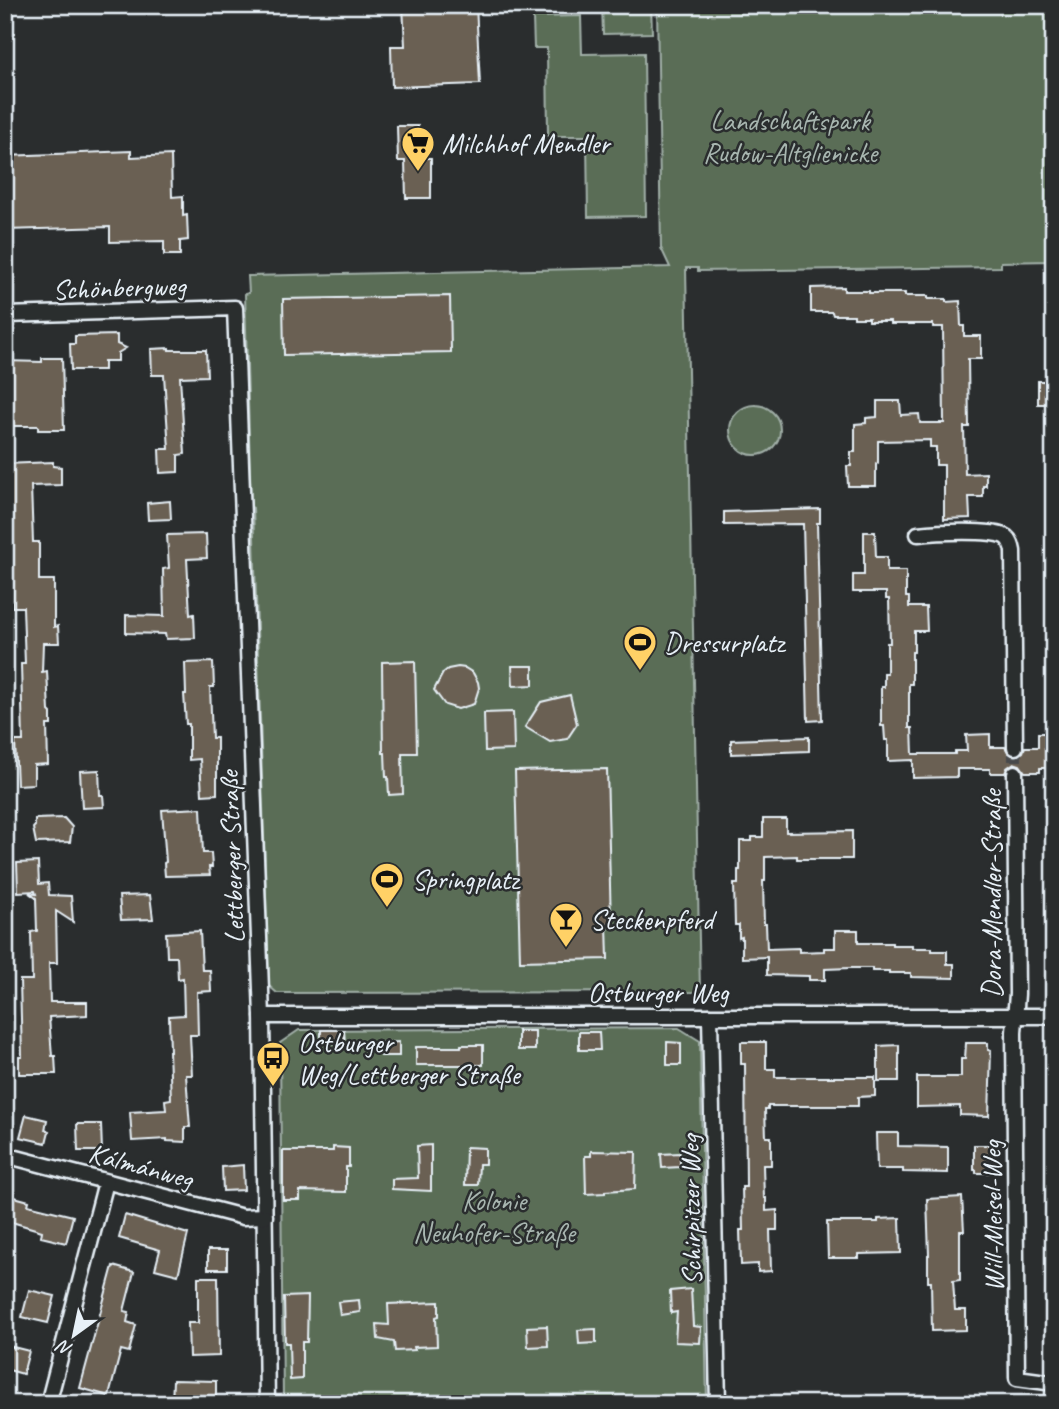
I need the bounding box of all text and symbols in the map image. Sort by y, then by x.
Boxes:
park label: Landschaftspark Rudow-Altglienicke [703,103,879,170]
supermarket icon: Milchhof Mendler [399,124,437,173]
place label: Milchhof Mendler [442,126,611,161]
street label: Schönbergweg [52,268,188,307]
sports icon: Dressurplatz [621,623,659,672]
place label: Dressurplatz [664,625,786,660]
street label: Lettberger Straße [211,768,252,944]
street label: Dora-Mendler-Straße [974,788,1009,998]
sports icon: Springplatz [368,860,406,909]
place label: Springplatz [412,862,521,897]
bar icon: Steckenpferd [547,900,585,949]
place label: Steckenpferd [590,902,717,937]
street label: Ostburger Weg [588,975,729,1010]
place label: Ostburger Weg/Lettberger Straße [298,1025,521,1092]
bus stop icon: Ostburger Weg/Lettberger Straße [254,1039,292,1088]
street label: Schirpitzer Weg [672,1132,709,1285]
street label: Kálmánweg [85,1135,199,1197]
street label: Will-Meisel-Weg [974,1139,1011,1292]
park label: Kolonie Neuhofer-Straße [413,1183,577,1250]
north arrow [38,1300,108,1370]
text: N [51,1333,77,1362]

